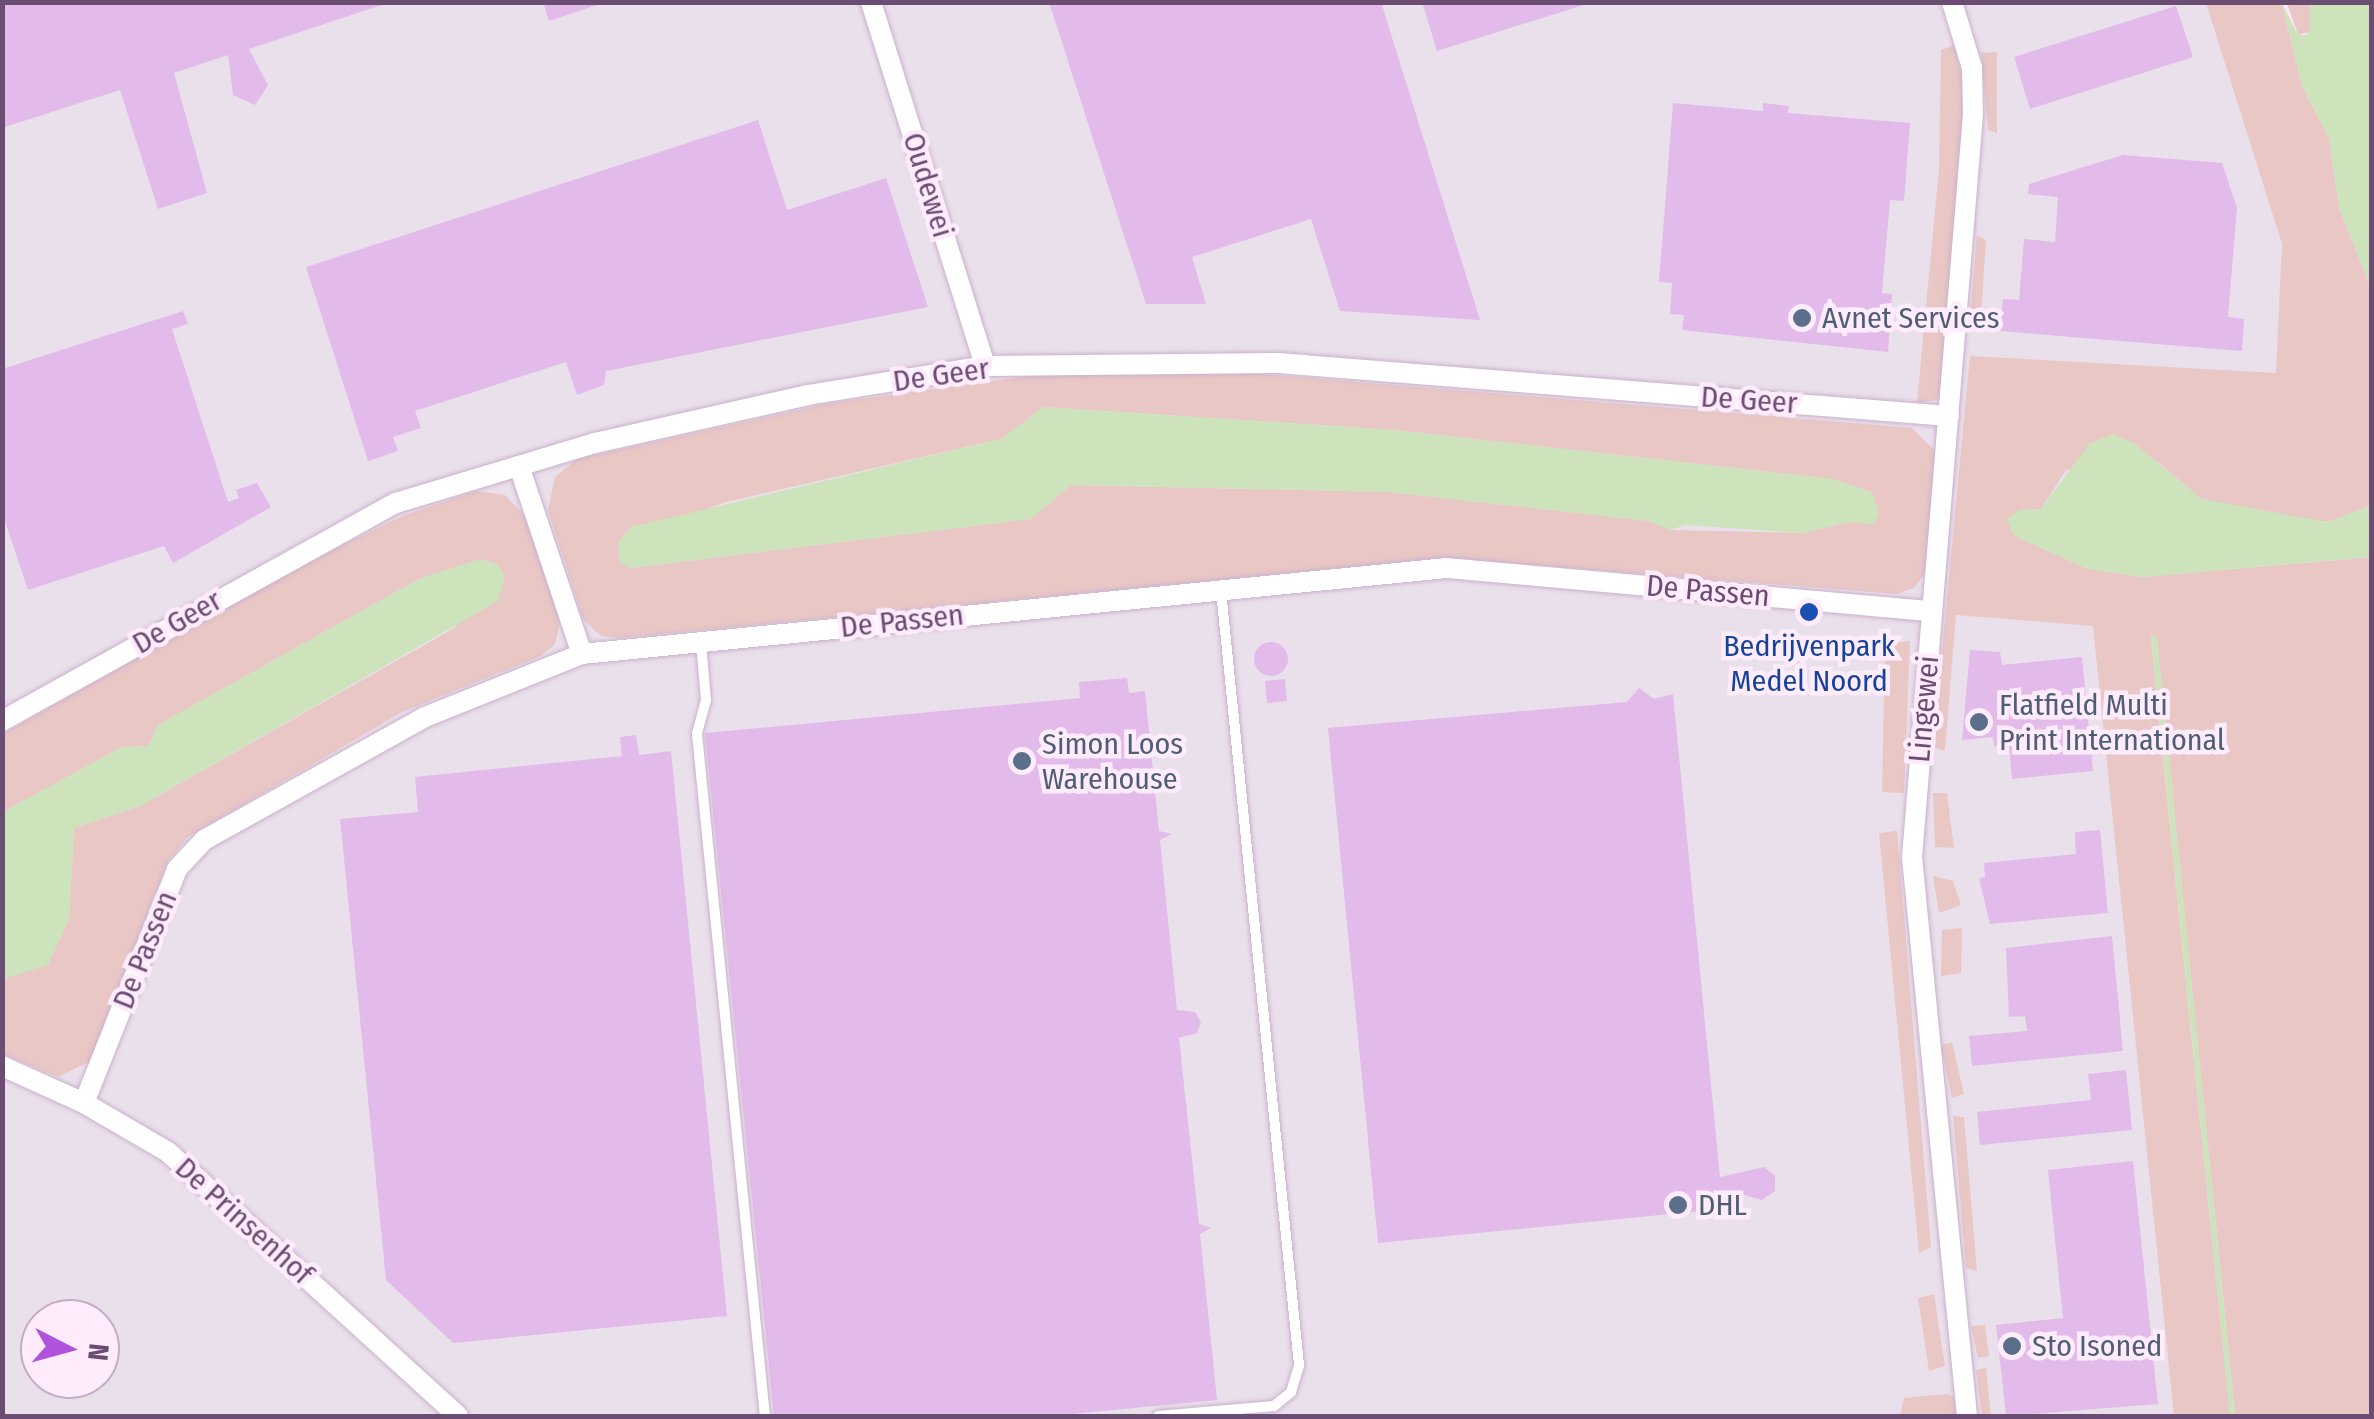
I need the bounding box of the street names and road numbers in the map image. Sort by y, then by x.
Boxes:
street label: Oudewei [895,128,961,242]
street label: De Geer [891,350,991,400]
street label: De Geer [1700,379,1798,421]
street label: De Passen [1645,568,1771,614]
street label: De Geer [126,582,228,662]
street label: De Passen [839,597,965,645]
street label: Lingewei [1901,654,1947,764]
street label: De Passen [105,886,185,1014]
street label: De Prinsenhof [168,1150,320,1292]

